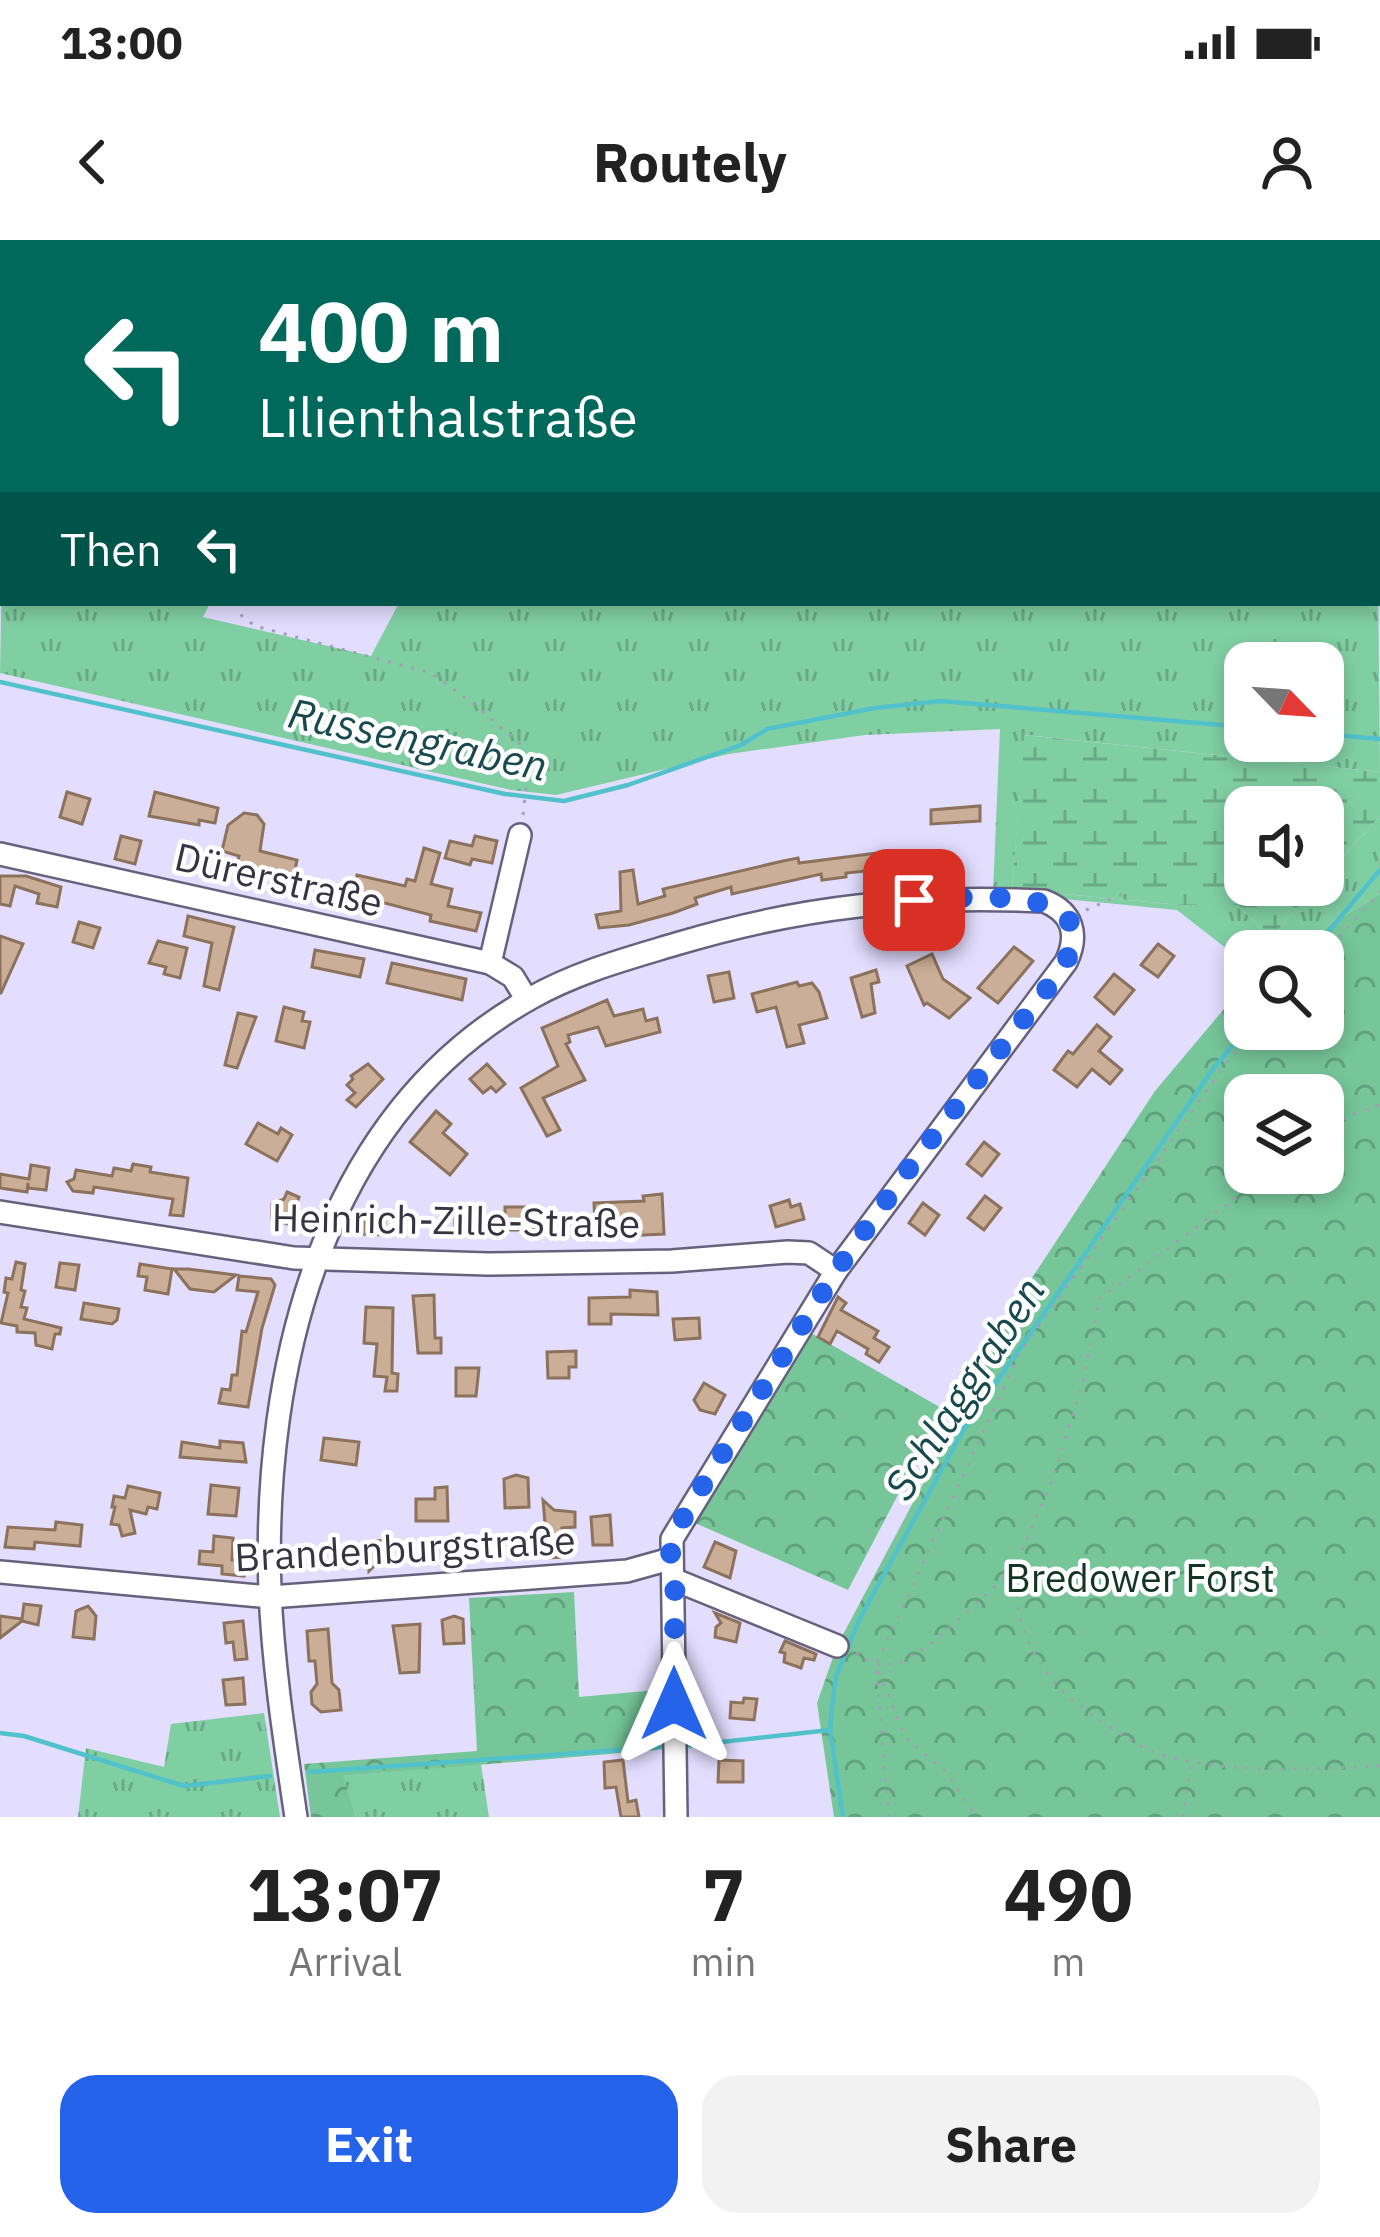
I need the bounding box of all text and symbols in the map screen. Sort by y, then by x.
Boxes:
text: 13:00 [60,13,183,71]
text: Routely [593,127,787,197]
icon: back [60,129,126,195]
icon: person [1254,129,1320,195]
text: 400 m [258,276,504,385]
icon: left [60,288,216,444]
text: Lilienthalstraße [258,382,638,452]
icon: left [186,516,252,582]
text: Then [60,520,162,578]
north arrow [1224,642,1344,762]
map controls [1224,642,1344,1194]
water label: Russengraben [283,685,553,793]
button: sound [1224,786,1344,906]
street label: Dürerstraße [170,830,388,928]
pin [863,849,965,951]
icon: arrive [881,867,947,933]
button: search [1224,930,1344,1050]
button: layers [1224,1074,1344,1194]
street label: Heinrich-Zille-Straße [271,1191,641,1249]
water label: Schlaggraben [871,1266,1057,1510]
street label: Brandenburgstraße [233,1514,577,1582]
park label: Bredower Forst [1005,1552,1275,1603]
position arrow [611,1641,737,1767]
text: 13:07 [247,1847,444,1941]
text: 7 [702,1847,745,1941]
text: 490 [1003,1847,1133,1941]
text: Arrival [288,1936,402,1987]
text: min [691,1936,756,1987]
text: m [1051,1936,1085,1987]
button: Exit [60,2075,678,2213]
button: Share [702,2075,1320,2213]

